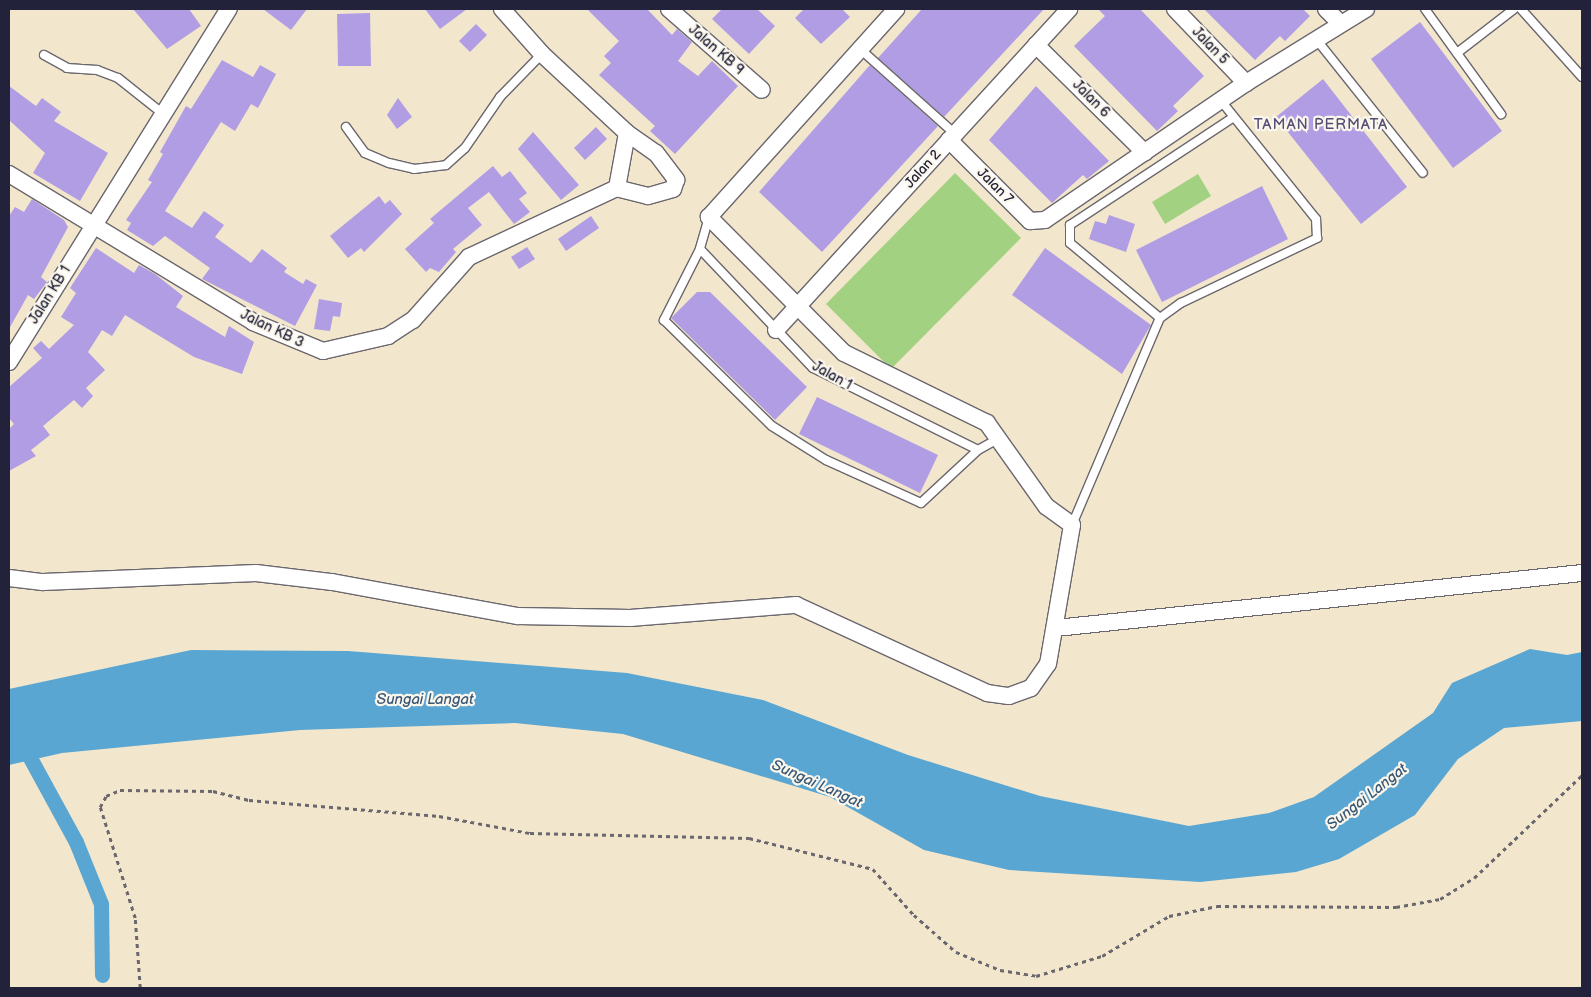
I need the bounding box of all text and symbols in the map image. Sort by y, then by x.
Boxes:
street label: Jalan KB 9 [685,21,747,79]
street label: Jalan 5 [1188,24,1232,68]
street label: Jalan 6 [1069,77,1113,121]
district label: TAMAN PERMATA [1252,116,1390,134]
street label: Jalan 2 [901,146,945,192]
street label: Jalan 7 [973,164,1017,208]
street label: Jalan KB 1 [26,263,74,327]
street label: Jalan KB 3 [237,306,307,352]
street label: Jalan 1 [809,358,855,394]
water label: Sungai Langat [376,691,474,709]
water label: Sungai Langat [769,756,865,812]
water label: Sungai Langat [1323,760,1411,834]

